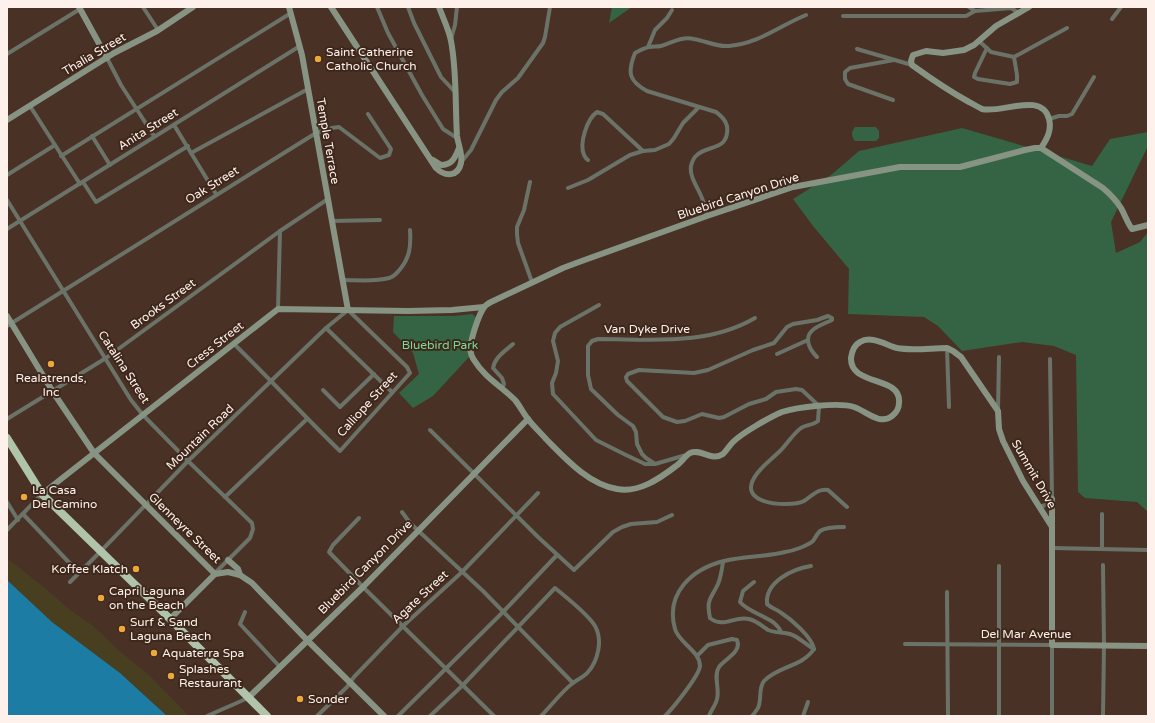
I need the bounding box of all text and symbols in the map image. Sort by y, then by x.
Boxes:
street label: Thalia Street [60,29,129,78]
place label: Saint Catherine Catholic Church [326,45,417,73]
marker: Saint Catherine Catholic Church [313,54,323,64]
street label: Temple Terrace [314,97,343,185]
street label: Anita Street [115,105,181,153]
street label: Oak Street [183,163,242,207]
street label: Bluebird Canyon Drive [675,170,801,222]
street label: Brooks Street [128,275,199,332]
street label: Cress Street [184,318,247,372]
street label: Van Dyke Drive [604,322,690,336]
street label: Catalina Street [95,328,153,406]
park label: Bluebird Park [402,338,479,352]
marker: Realatrends, Inc [46,359,56,369]
street label: Calliope Street [334,368,400,440]
place label: Realatrends, Inc [15,371,87,399]
street label: Mountain Road [163,401,237,473]
street label: Summit Drive [1009,437,1059,511]
place label: La Casa Del Camino [32,483,97,511]
street label: Glenneyre Street [146,490,224,566]
marker: La Casa Del Camino [19,492,29,502]
street label: Bluebird Canyon Drive [315,517,415,617]
place label: Koffee Klatch [51,562,128,576]
marker: Koffee Klatch [131,564,141,574]
street label: Agate Street [389,567,451,627]
place label: Capri Laguna on the Beach [109,584,185,612]
marker: Capri Laguna on the Beach [96,593,106,603]
place label: Surf & Sand Laguna Beach [130,615,211,643]
marker: Surf & Sand Laguna Beach [117,624,127,634]
street label: Del Mar Avenue [981,627,1072,641]
place label: Aquaterra Spa [162,646,244,660]
marker: Aquaterra Spa [149,648,159,658]
place label: Splashes Restaurant [179,662,242,690]
marker: Splashes Restaurant [166,671,176,681]
place label: Sonder [308,692,349,706]
marker: Sonder [295,694,305,704]

